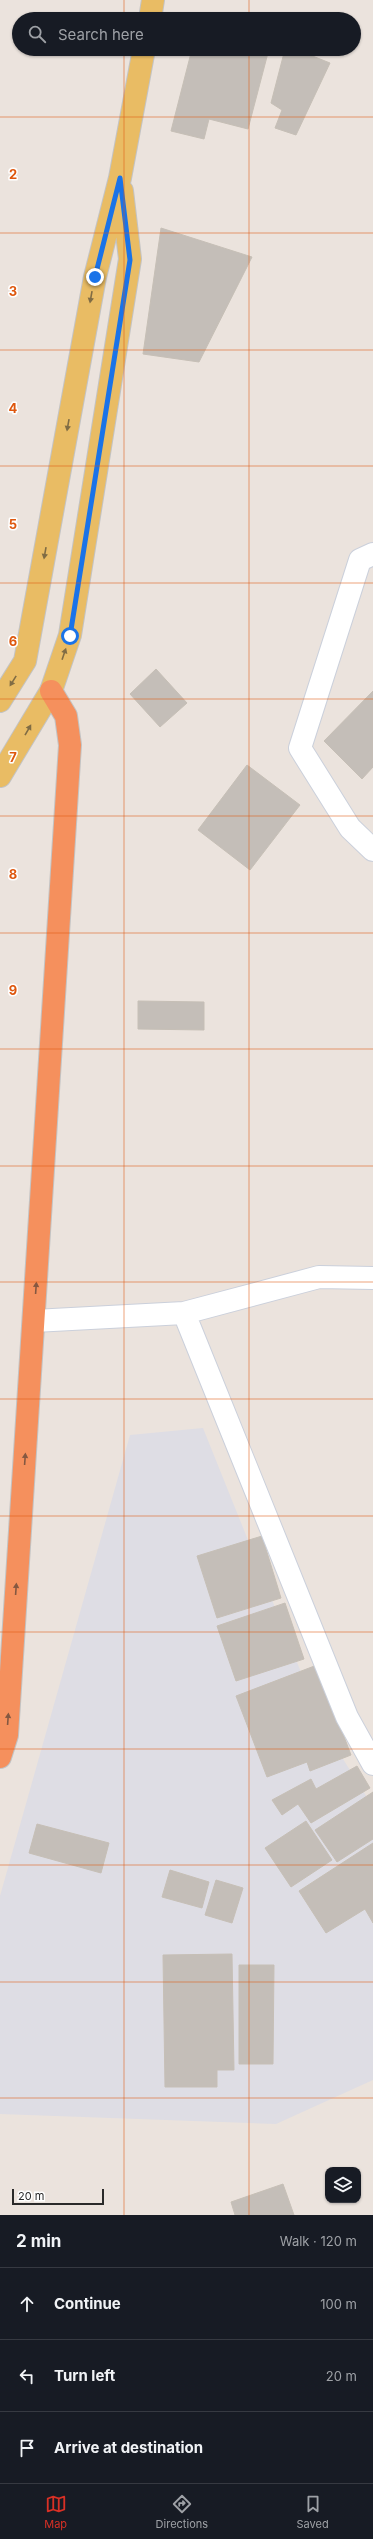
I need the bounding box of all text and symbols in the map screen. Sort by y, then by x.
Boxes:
search box [12,12,361,56]
icon: search [26,23,48,45]
text: Search here [58,25,144,44]
text: 2 [9,166,17,182]
route end [86,268,104,286]
text: 3 [9,283,17,299]
one-way arrow [88,291,94,304]
text: 4 [9,400,18,416]
one-way arrow [65,419,71,431]
text: 5 [9,516,17,532]
one-way arrow [41,547,47,559]
route start [61,627,79,645]
text: 6 [9,633,17,649]
one-way arrow [61,648,67,660]
one-way arrow [9,675,16,687]
one-way arrow [24,724,31,736]
text: 7 [9,749,17,765]
text: 8 [9,866,17,882]
text: 9 [9,982,17,998]
one-way arrow [33,1281,39,1294]
one-way arrow [21,1453,28,1465]
one-way arrow [13,1583,20,1595]
one-way arrow [4,1713,11,1725]
map controls [325,2167,361,2203]
button: layers [325,2167,361,2203]
scale bar [12,2187,104,2206]
text: 20 m [18,2189,44,2203]
text: 2 min [16,2231,61,2251]
text: Walk · 120 m [280,2233,357,2249]
icon: ahead [16,2293,38,2315]
text: Continue [54,2294,121,2313]
text: 100 m [320,2296,357,2312]
icon: left [16,2365,38,2387]
text: Turn left [54,2366,115,2385]
text: 20 m [326,2368,357,2384]
icon: arrive [16,2437,38,2459]
text: Arrive at destination [54,2438,203,2457]
tab: Map [44,2493,67,2531]
tab: Directions [156,2493,208,2531]
tab: Saved [297,2493,329,2531]

